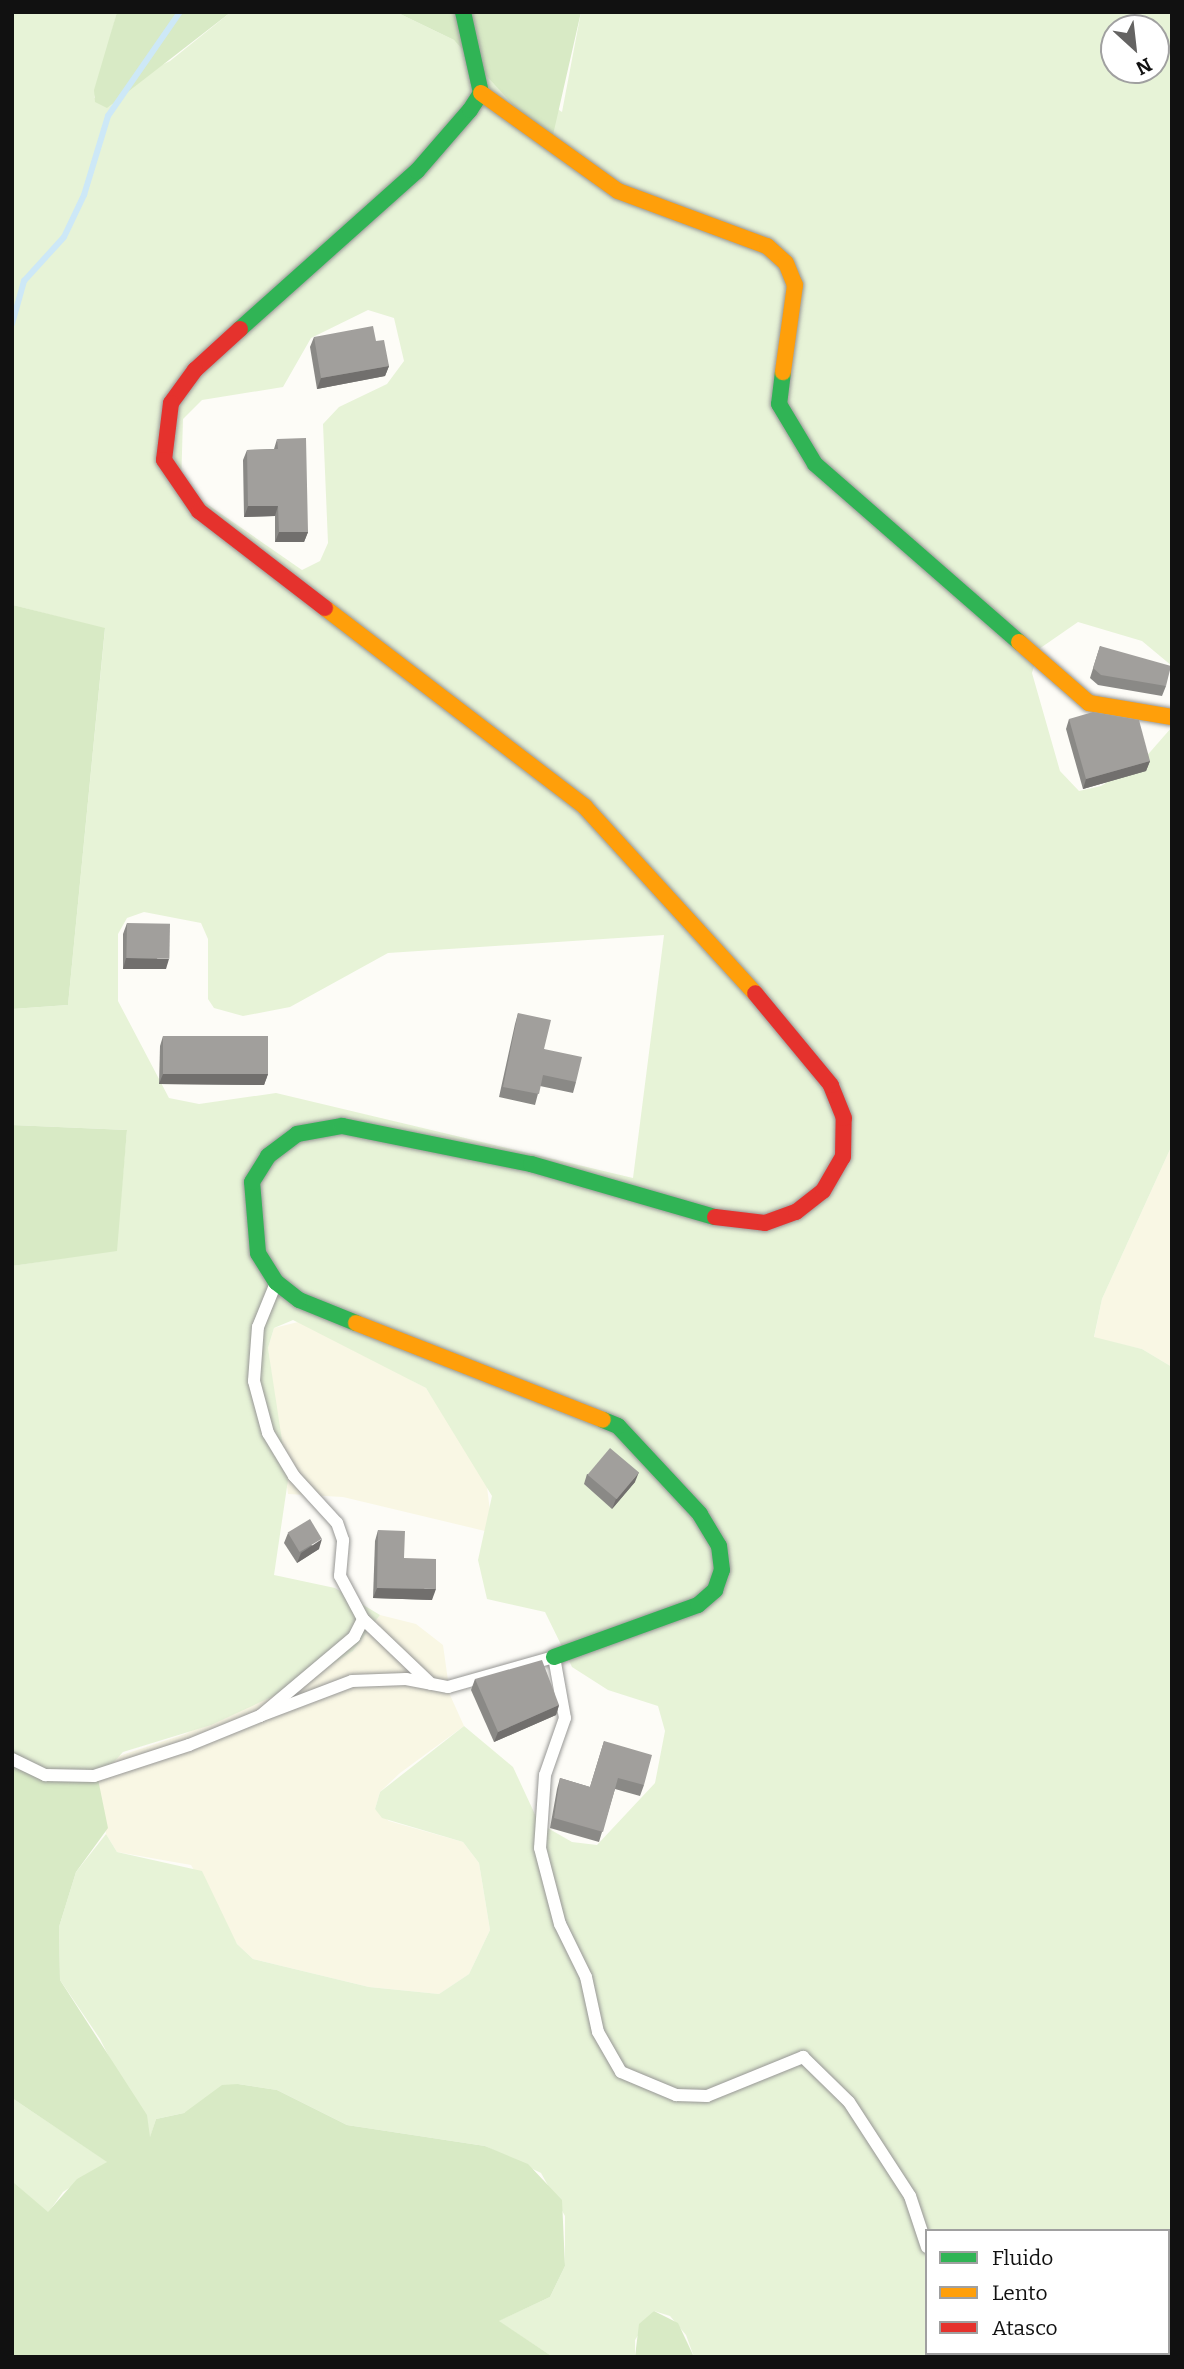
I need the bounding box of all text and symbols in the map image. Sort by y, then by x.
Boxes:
north arrow [1100,14,1170,84]
text: N [1132,53,1156,80]
legend [925,2229,1170,2355]
text: Fluido [992,2245,1053,2271]
text: Lento [992,2280,1048,2306]
text: Atasco [992,2315,1058,2341]

